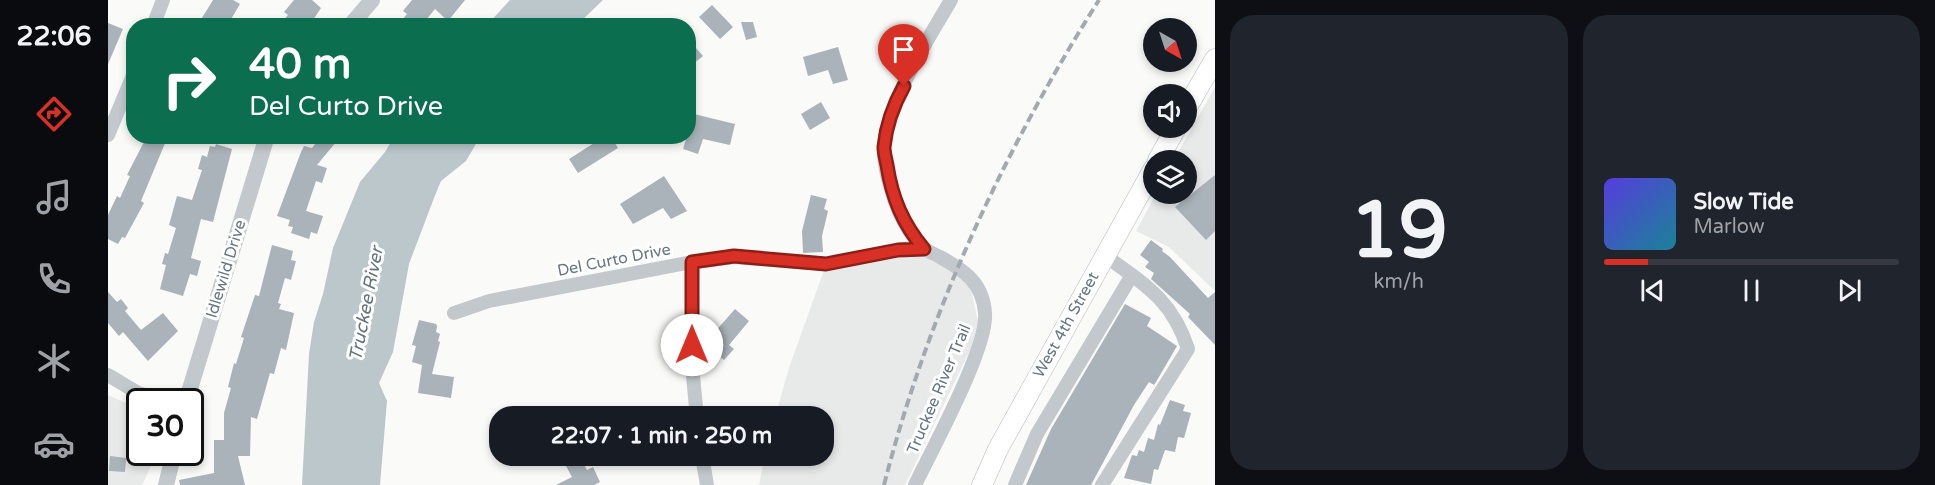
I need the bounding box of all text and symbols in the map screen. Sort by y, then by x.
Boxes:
north arrow [1143,18,1197,72]
map controls [1143,18,1197,204]
text: 22:06 [17,20,91,53]
pin [878,24,929,86]
icon: arrive [887,33,920,66]
text: 40 m [249,39,351,90]
icon: right [150,42,228,120]
button: sound [1143,84,1197,138]
text: Del Curto Drive [249,90,443,123]
icon: directions [33,93,75,135]
button: layers [1143,150,1197,204]
icon: music [33,176,75,218]
text: 19 [1350,184,1448,278]
text: Slow Tide [1694,189,1794,215]
text: Marlow [1694,215,1765,239]
street label: Idlewild Drive [202,217,250,321]
street label: Del Curto Drive [556,239,672,281]
water label: Truckee River [344,243,388,363]
icon: phone [33,258,75,300]
street label: West 4th Street [1029,268,1103,382]
text: km/h [1374,270,1424,294]
icon: previous [1636,274,1669,307]
icon: pause [1735,274,1768,307]
icon: next [1833,274,1866,307]
position arrow [660,313,724,377]
street label: Truckee River Trail [903,321,975,457]
icon: climate [33,340,75,382]
speed limit sign: 30 [126,388,204,466]
icon: car [33,423,75,465]
text: 22:07 · 1 min · 250 m [551,423,772,449]

